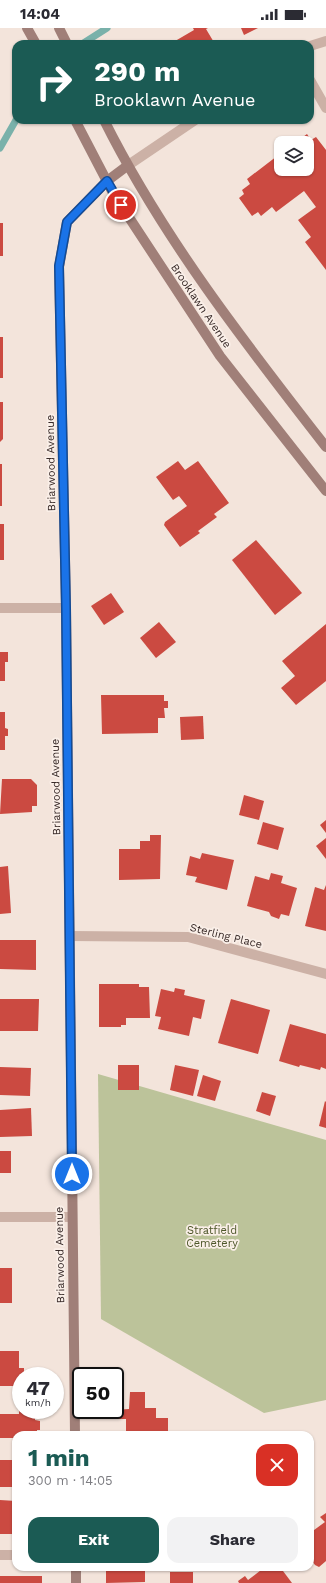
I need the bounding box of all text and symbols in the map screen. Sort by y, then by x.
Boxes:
text: 14:04 [20,5,60,23]
text: 290 m [94,55,180,88]
icon: right [28,56,80,108]
text: Brooklawn Avenue [94,89,255,110]
map controls [274,136,314,176]
button: layers [274,136,314,176]
pin [104,188,138,222]
icon: arrive [110,194,132,216]
street label: Brooklawn Avenue [168,261,234,351]
street label: Briarwood Avenue [44,415,58,511]
street label: Briarwood Avenue [49,739,63,835]
street label: Sterling Place [189,921,263,951]
position arrow [51,1153,93,1195]
street label: Briarwood Avenue [53,1207,67,1303]
park label: Stratfield Cemetery [186,1224,238,1250]
speed limit sign: 50 [72,1367,124,1419]
text: 47 [26,1376,50,1400]
text: km/h [25,1397,51,1408]
text: 1 min [28,1444,90,1472]
button: close [256,1444,298,1486]
text: 300 m · 14:05 [28,1473,113,1488]
button: Exit [28,1517,159,1563]
button: Share [167,1517,298,1563]

